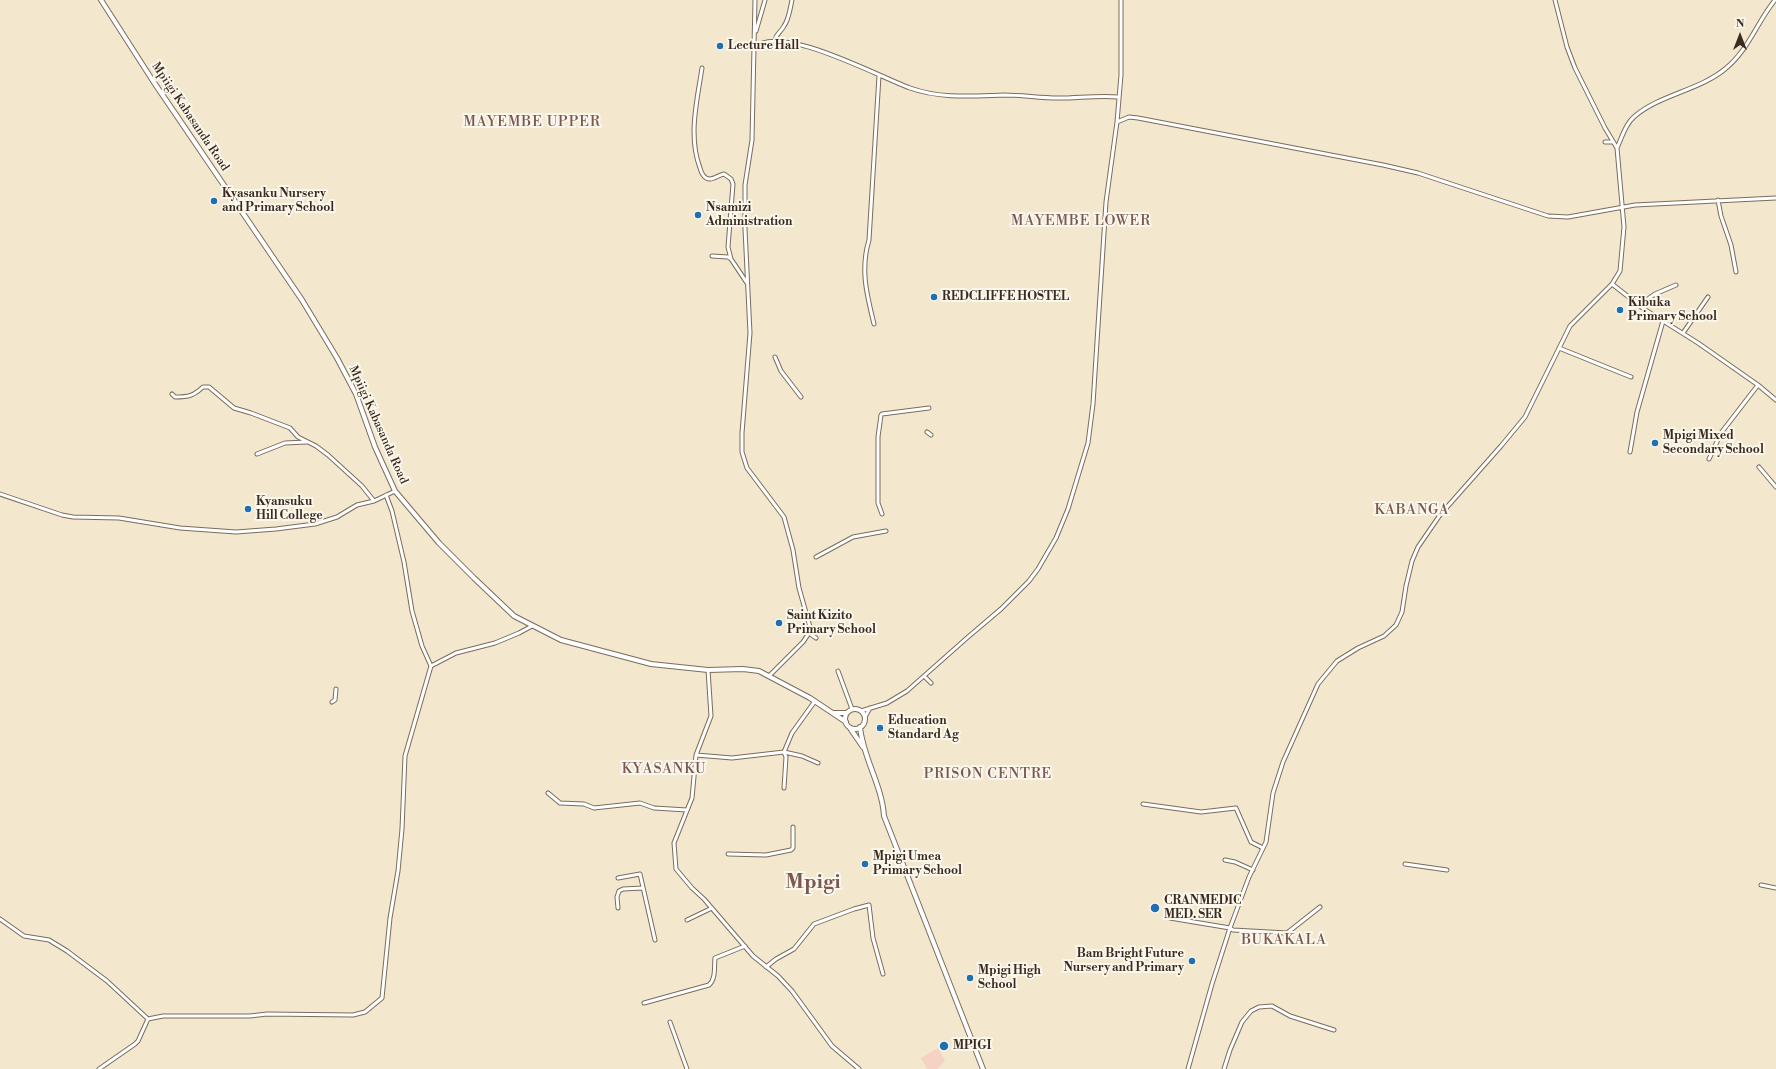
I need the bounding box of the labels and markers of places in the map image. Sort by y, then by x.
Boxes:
place label: Lecture Hall [728,39,799,53]
marker: Lecture Hall [715,41,725,51]
place label: Kyasanku Nursery and Primary School [222,187,334,215]
marker: Kyasanku Nursery and Primary School [209,196,219,206]
place label: Nsamizi Administration [706,201,792,229]
marker: Nsamizi Administration [693,210,703,220]
place label: REDCLIFFE HOSTEL [942,290,1069,304]
marker: REDCLIFFE HOSTEL [929,292,939,302]
place label: Kibuka Primary School [1628,296,1717,324]
marker: Kibuka Primary School [1615,305,1625,315]
place label: Mpigi Mixed Secondary School [1663,429,1764,457]
marker: Mpigi Mixed Secondary School [1650,438,1660,448]
place label: Kyansuku Hill College [256,495,323,523]
marker: Kyansuku Hill College [243,504,253,514]
place label: Saint Kizito Primary School [787,609,876,637]
marker: Saint Kizito Primary School [774,618,784,628]
place label: Education Standard Ag [888,714,959,742]
marker: Education Standard Ag [875,723,885,733]
place label: Mpigi Umea Primary School [873,850,962,878]
marker: Mpigi Umea Primary School [860,859,870,869]
place label: CRANMEDIC MED. SER [1164,894,1241,922]
marker: CRANMEDIC MED. SER [1149,902,1161,914]
place label: Bam Bright Future Nursery and Primary [1063,947,1184,975]
marker: Bam Bright Future Nursery and Primary [1187,956,1197,966]
place label: Mpigi High School [978,964,1041,992]
marker: Mpigi High School [965,973,975,983]
place label: MPIGI [953,1039,991,1053]
marker: MPIGI [938,1040,950,1052]

